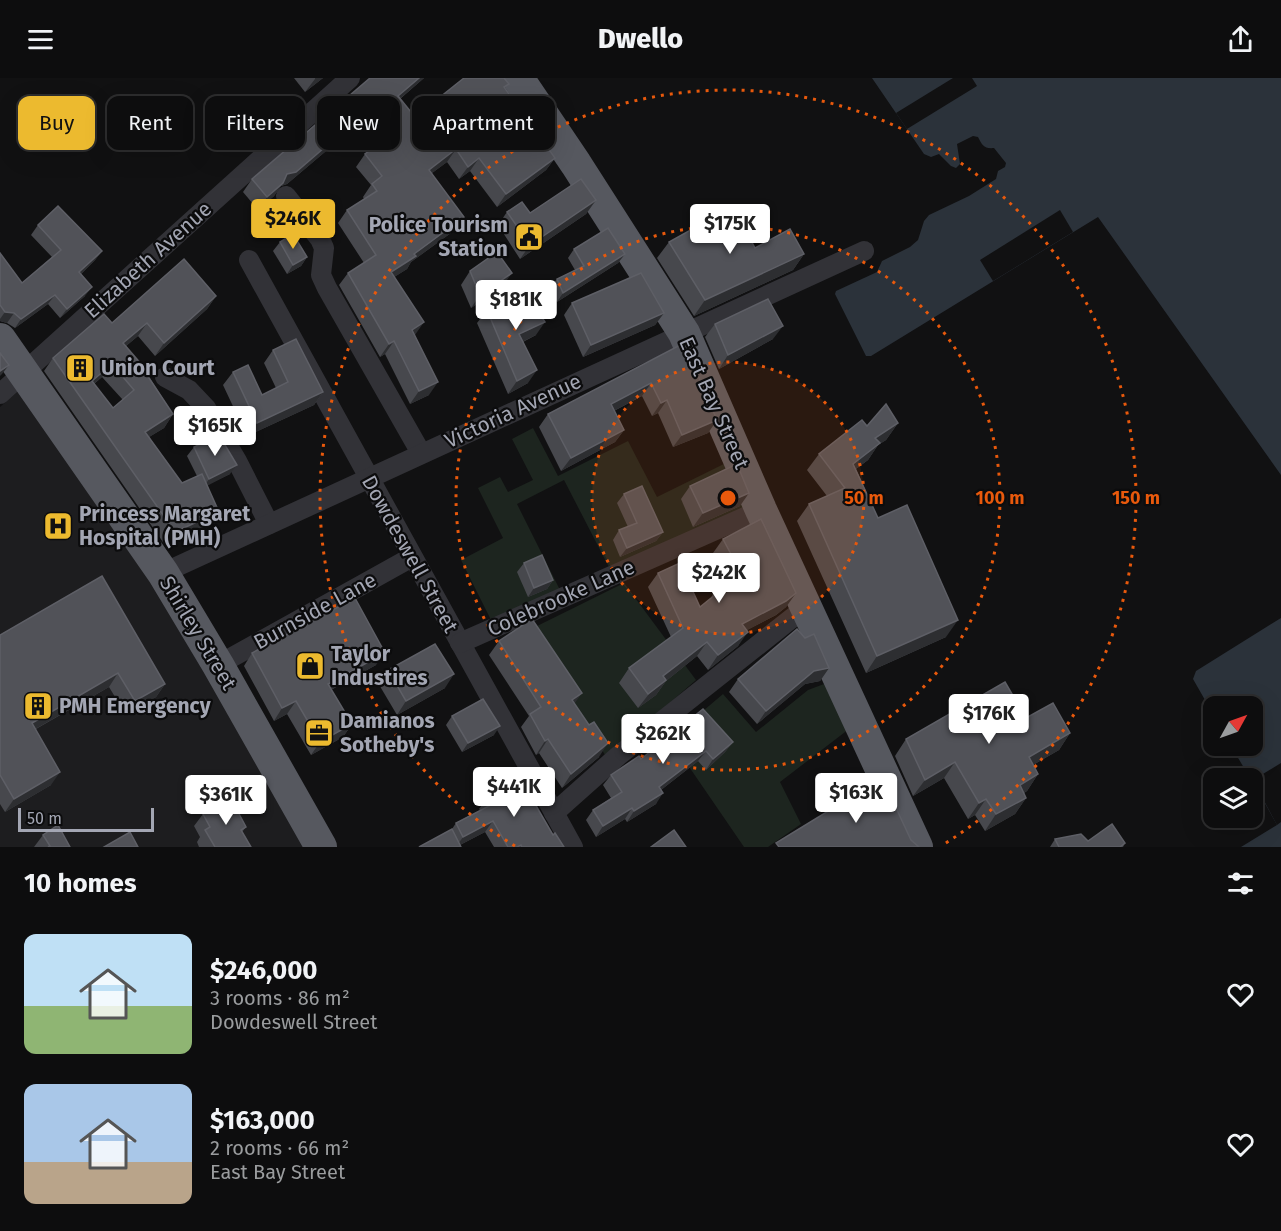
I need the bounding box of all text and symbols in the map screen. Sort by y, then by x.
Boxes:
icon: menu [24,23,57,56]
text: Dwello [598,23,683,55]
icon: share [1224,23,1257,56]
chip: Buy [18,96,95,150]
chip: Rent [107,96,193,150]
chip: Filters [205,96,305,150]
chip: New [317,96,400,150]
chip: Apartment [412,96,555,150]
street label: Elizabeth Avenue [79,196,217,324]
pin: $246K [251,199,335,250]
pin: $175K [688,204,772,255]
text: $246K [265,206,321,230]
text: $175K [704,211,756,235]
place label: Police Tourism Station [369,212,508,262]
public building icon: Police Tourism Station [513,221,545,253]
pin: $181K [474,280,558,331]
text: $181K [490,287,542,311]
street label: East Bay Street [673,333,755,473]
building icon: Union Court [64,352,96,384]
place label: Union Court [101,355,215,381]
street label: Victoria Avenue [440,368,586,454]
pin: $165K [173,406,257,457]
text: $165K [188,413,242,437]
street label: Dowdeswell Street [356,471,464,638]
text: 50 m [844,487,884,509]
text: 100 m [976,487,1024,509]
text: 150 m [1112,487,1160,509]
centre of rings [718,488,738,508]
place label: Princess Margaret Hospital (PMH) [79,501,251,551]
hospital icon: Princess Margaret Hospital (PMH) [42,510,74,542]
pin: $242K [677,553,761,604]
street label: Colebrooke Lane [483,554,639,642]
text: $242K [692,560,746,584]
street label: Burnside Lane [249,567,381,655]
street label: Shirley Street [154,571,242,695]
place label: Taylor Industires [331,641,428,691]
shop icon: Taylor Industires [294,650,326,682]
building icon: PMH Emergency [22,690,54,722]
place label: PMH Emergency [59,693,211,719]
pin: $176K [947,694,1031,745]
north arrow [1203,696,1263,756]
map controls [1203,696,1263,828]
text: $176K [963,701,1015,725]
place label: Damianos Sotheby's [340,708,435,758]
pin: $262K [621,714,705,765]
office icon: Damianos Sotheby's [303,717,335,749]
text: $262K [635,721,691,745]
pin: $441K [472,767,556,818]
button: layers [1203,768,1263,828]
pin: $163K [814,773,898,824]
text: $441K [487,774,541,798]
pin: $361K [184,775,268,826]
text: $163K [829,780,883,804]
text: $361K [199,782,253,806]
scale bar [18,805,154,832]
text: 50 m [27,809,62,828]
icon: filters [1224,867,1257,900]
text: 10 homes [24,868,137,899]
text: $246,000 [210,955,318,986]
icon: home [72,958,144,1030]
icon: heart [1224,978,1257,1011]
text: 3 rooms · 86 m² [210,986,350,1010]
text: Dowdeswell Street [210,1010,377,1034]
text: $163,000 [210,1105,315,1136]
icon: home [72,1108,144,1180]
icon: heart [1224,1128,1257,1161]
text: 2 rooms · 66 m² [210,1136,349,1160]
text: East Bay Street [210,1160,345,1184]

